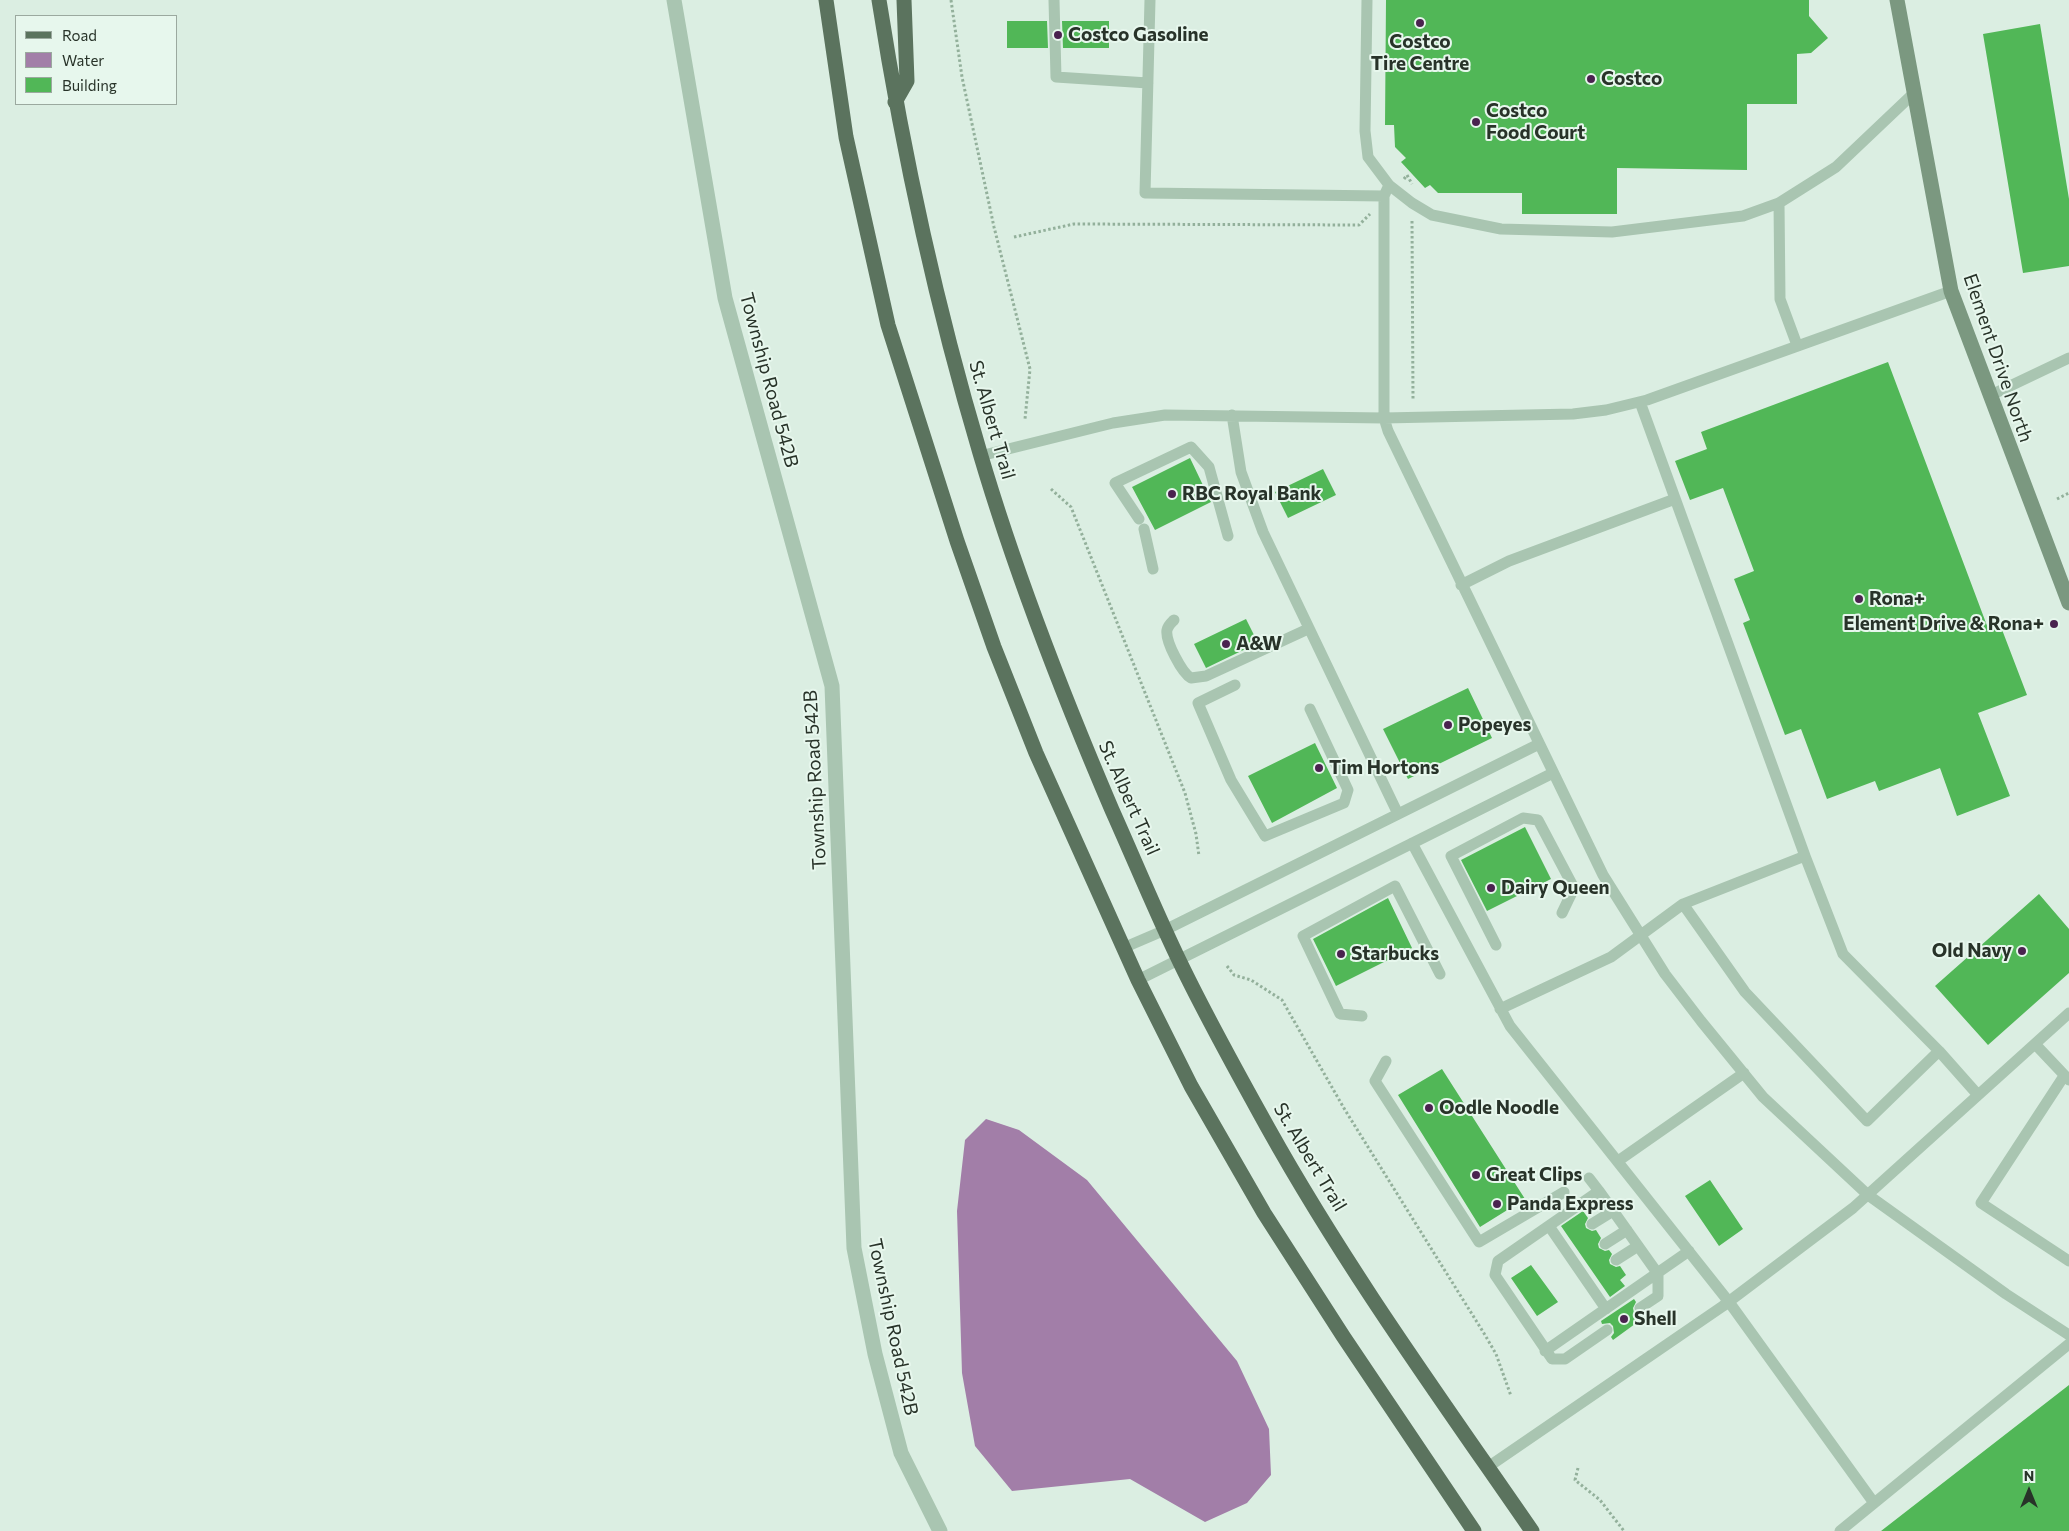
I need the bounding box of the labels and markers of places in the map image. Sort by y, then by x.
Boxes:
marker: Costco Tire Centre [1414,17,1426,29]
place label: Costco Gasoline [1068,24,1209,46]
marker: Costco Gasoline [1052,29,1064,41]
place label: Costco Tire Centre [1371,31,1469,75]
place label: Costco [1601,68,1662,90]
marker: Costco [1585,73,1597,85]
place label: Costco Food Court [1486,100,1585,144]
marker: Costco Food Court [1470,116,1482,128]
place label: RBC Royal Bank [1182,483,1321,505]
marker: RBC Royal Bank [1166,488,1178,500]
place label: Rona+ [1869,588,1925,610]
marker: Rona+ [1853,593,1865,605]
place label: Element Drive & Rona+ [1843,613,2044,635]
marker: Element Drive & Rona+ [2048,618,2060,630]
place label: A&W [1236,633,1282,655]
marker: A&W [1220,638,1232,650]
place label: Popeyes [1458,714,1531,736]
marker: Popeyes [1442,719,1454,731]
place label: Tim Hortons [1329,757,1439,779]
marker: Tim Hortons [1313,762,1325,774]
place label: Dairy Queen [1501,877,1609,899]
marker: Dairy Queen [1485,882,1497,894]
place label: Old Navy [1932,940,2012,962]
place label: Starbucks [1351,943,1439,965]
marker: Old Navy [2016,945,2028,957]
marker: Starbucks [1335,948,1347,960]
place label: Oodle Noodle [1439,1097,1559,1119]
marker: Oodle Noodle [1423,1102,1435,1114]
place label: Great Clips [1486,1164,1582,1186]
marker: Great Clips [1470,1169,1482,1181]
place label: Panda Express [1507,1193,1634,1215]
marker: Panda Express [1491,1198,1503,1210]
place label: Shell [1634,1308,1677,1330]
marker: Shell [1618,1313,1630,1325]

